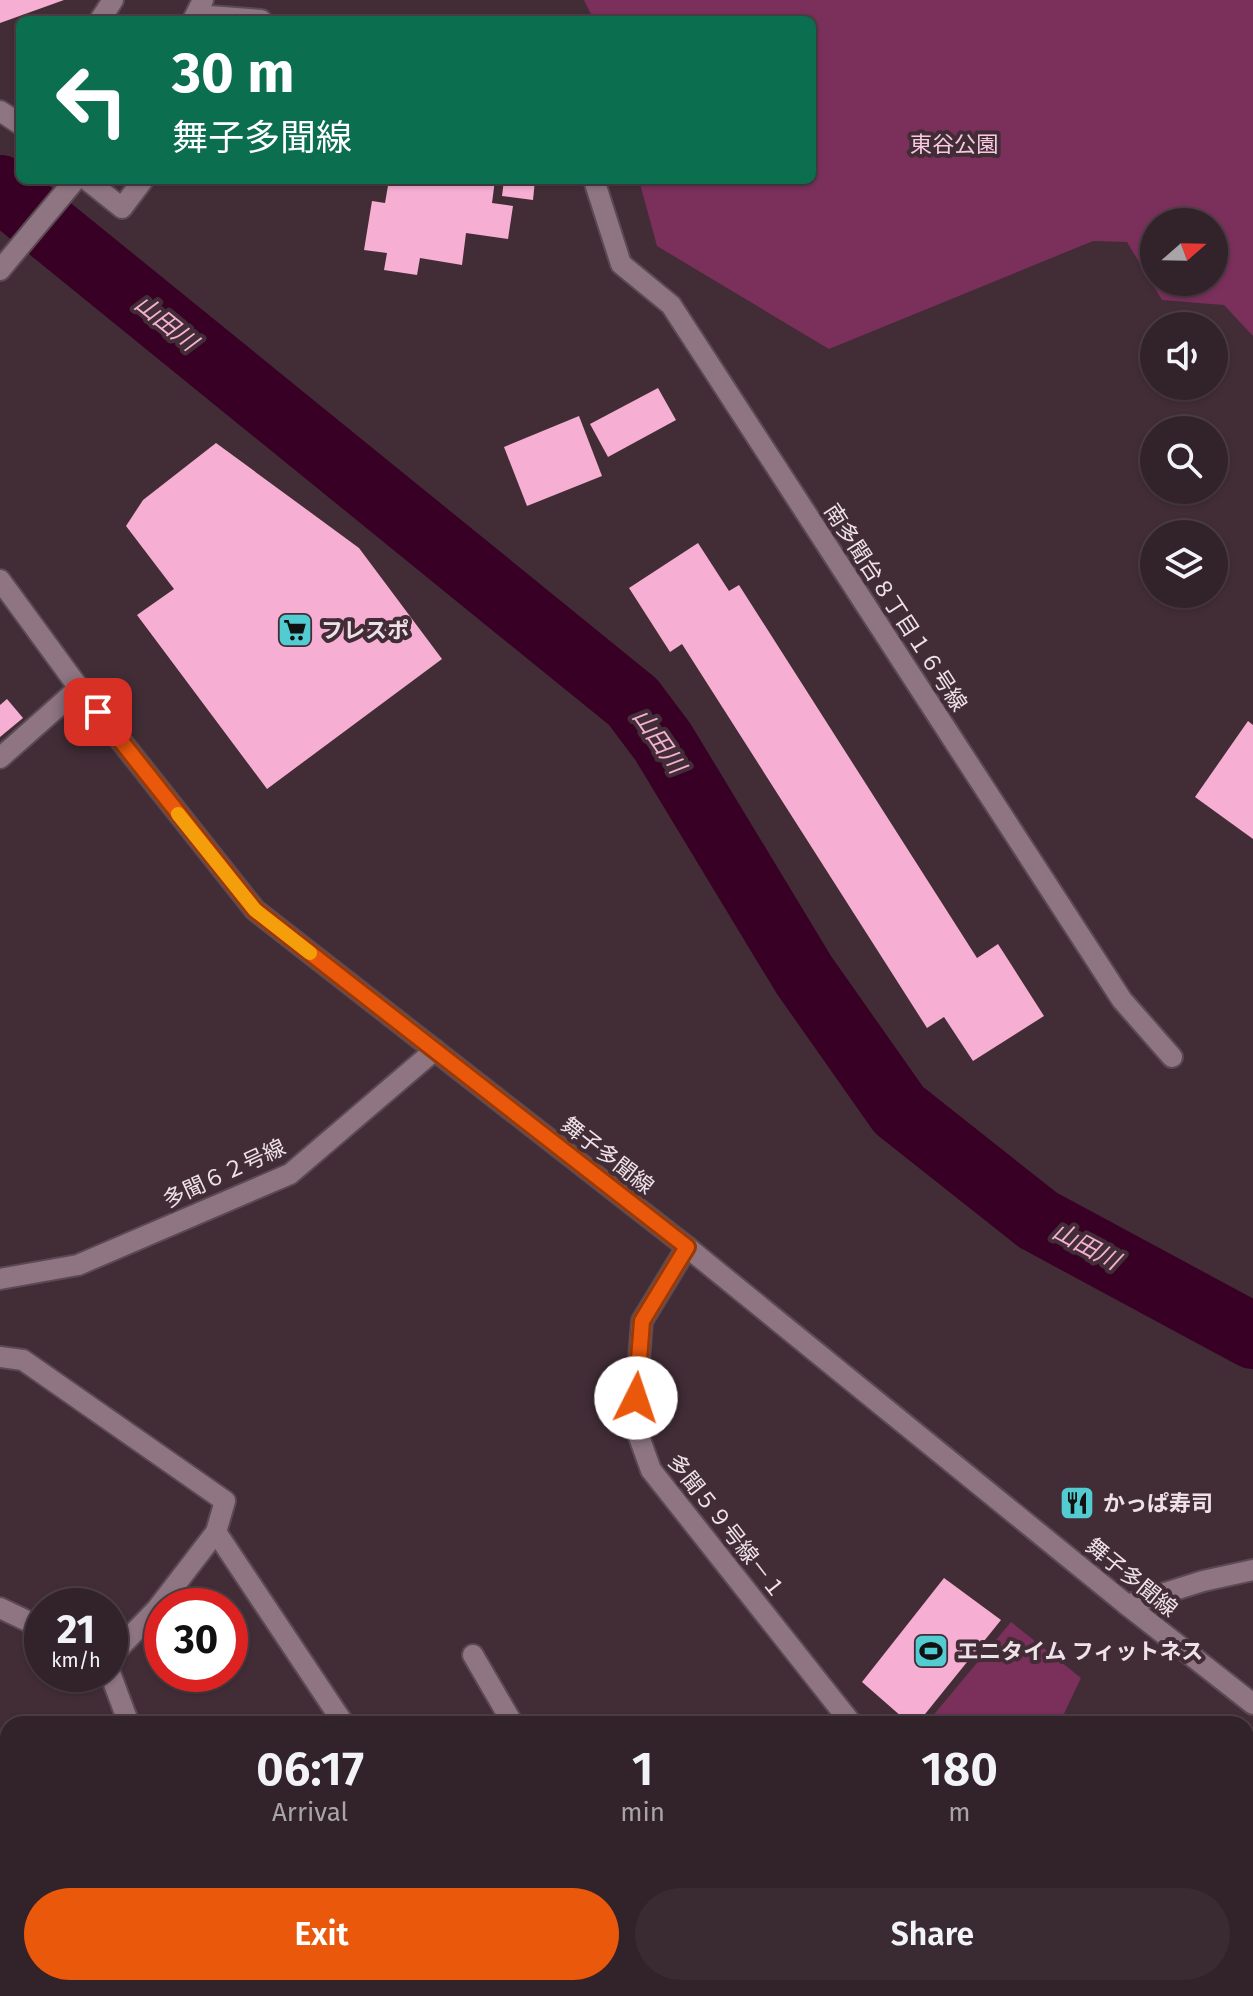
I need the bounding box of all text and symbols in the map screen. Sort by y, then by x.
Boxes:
text: 30 m [172,40,294,107]
icon: left [40,48,144,152]
text: 舞子多聞線 [172,116,352,160]
park label: 東谷公園 [910,131,998,158]
north arrow [1140,208,1228,296]
map controls [1140,208,1228,608]
water label: 山田川 [129,289,205,358]
button: sound [1140,312,1228,400]
button: search [1140,416,1228,504]
street label: 南多聞台８丁目１６号線 [818,498,973,716]
button: layers [1140,520,1228,608]
supermarket icon: フレスポ [276,611,314,649]
place label: フレスポ [321,617,409,644]
pin [64,678,132,746]
icon: arrive [76,690,120,734]
water label: 山田川 [627,703,693,781]
street label: 舞子多聞線 [556,1111,659,1200]
street label: 多聞６２号線 [159,1133,290,1214]
water label: 山田川 [1048,1217,1127,1277]
position arrow [594,1356,678,1440]
street label: 多聞５９号線－１ [662,1449,791,1604]
restaurant icon: かっぱ寿司 [1058,1484,1096,1522]
place label: かっぱ寿司 [1103,1490,1213,1517]
street label: 舞子多聞線 [1080,1532,1183,1622]
speed limit sign: 30 [144,1588,248,1692]
text: 21 [57,1606,95,1654]
sports icon: エニタイム フィットネス [912,1632,950,1670]
place label: エニタイム フィットネス [957,1638,1203,1665]
text: km/h [51,1648,101,1672]
text: 06:17 [256,1740,364,1798]
text: 1 [632,1740,654,1798]
text: 180 [921,1740,998,1798]
text: Arrival [272,1797,348,1828]
text: min [620,1797,665,1828]
text: m [948,1797,971,1828]
button: Exit [24,1888,619,1980]
button: Share [635,1888,1230,1980]

